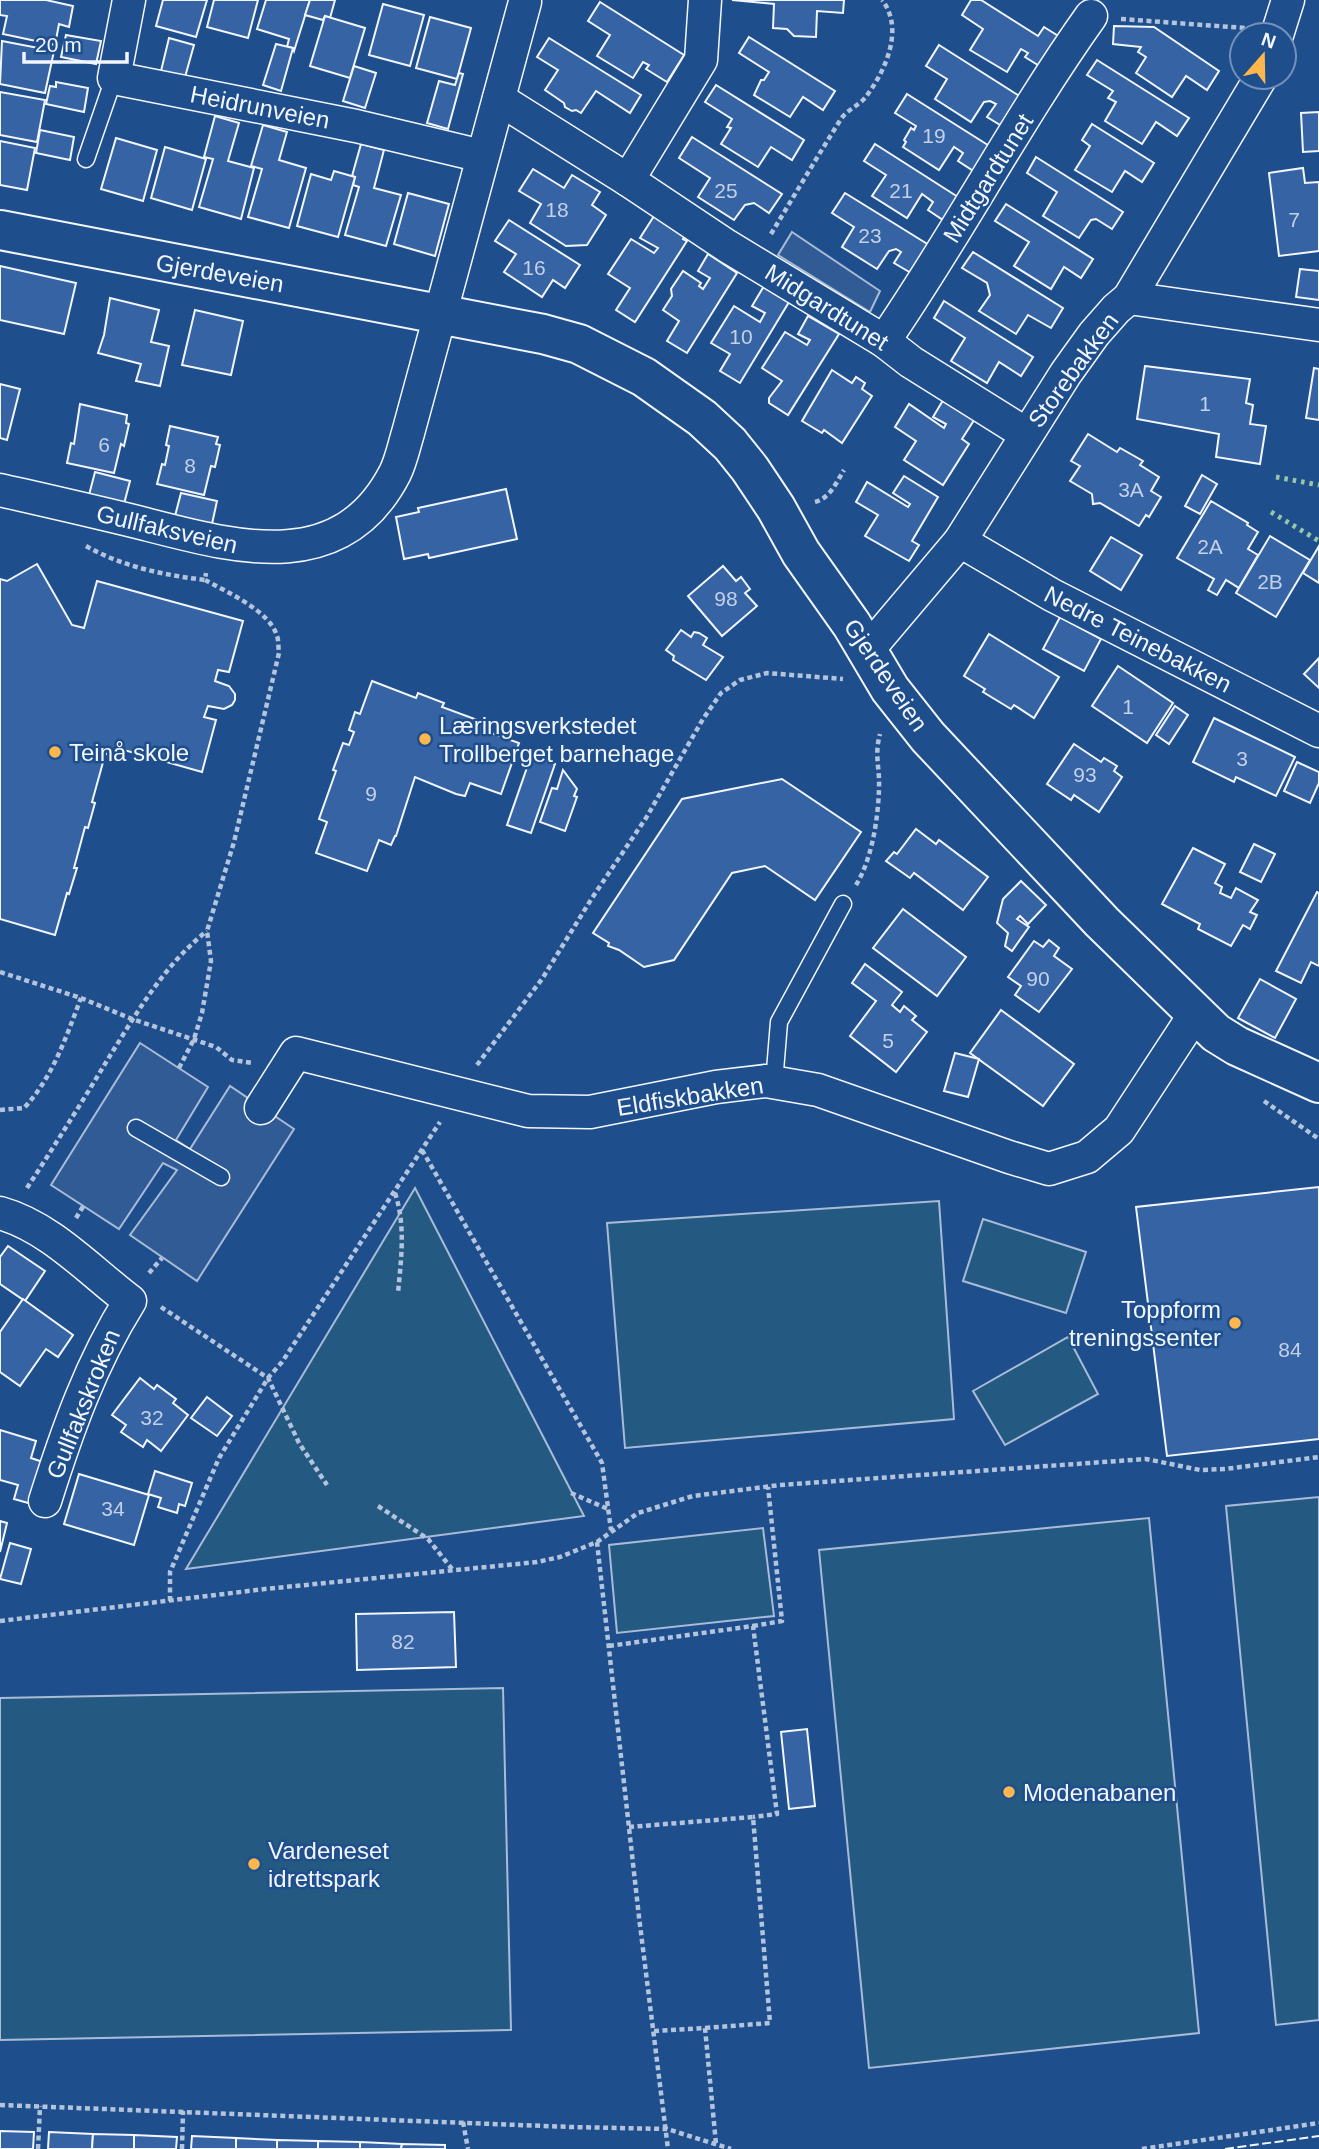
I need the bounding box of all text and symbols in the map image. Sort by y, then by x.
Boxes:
scale bar [24,21,128,65]
north arrow [1228,21,1298,91]
text: N [1259,28,1279,53]
text: 20 m [35,33,82,56]
street label: Heidrunveien [188,80,332,134]
street label: Midtgardtunet [938,108,1039,247]
house number: 19 [922,124,946,147]
house number: 25 [714,179,738,202]
house number: 21 [889,179,913,202]
house number: 18 [545,198,569,221]
house number: 7 [1288,208,1300,231]
house number: 23 [858,224,882,247]
street label: Gjerdeveien [154,248,286,298]
house number: 16 [522,256,546,279]
street label: Midgardtunet [760,258,894,356]
street label: Storebakken [1022,308,1124,432]
house number: 10 [729,325,753,348]
house number: 1 [1199,392,1211,415]
house number: 6 [98,433,110,456]
house number: 8 [184,454,196,477]
house number: 3A [1118,478,1144,501]
street label: Gullfaksveien [94,500,240,558]
house number: 2A [1197,535,1223,558]
house number: 2B [1257,570,1283,593]
street label: Nedre Teinebakken [1040,580,1236,698]
house number: 98 [714,587,738,610]
street label: Gjerdeveien [839,614,933,736]
house number: 1 [1122,695,1134,718]
place label: Læringsverkstedet Trollberget barnehage [439,712,674,767]
marker: Læringsverkstedet Trollberget barnehage [417,731,433,747]
place label: Teinå skole [69,739,189,766]
marker: Teinå skole [47,744,63,760]
house number: 3 [1236,747,1248,770]
house number: 93 [1073,763,1097,786]
house number: 9 [365,782,377,805]
house number: 90 [1026,967,1050,990]
house number: 5 [882,1029,894,1052]
street label: Eldfiskbakken [615,1071,765,1121]
place label: Toppform treningssenter [1069,1296,1221,1351]
marker: Toppform treningssenter [1227,1315,1243,1331]
street label: Gullfakskroken [41,1325,125,1483]
house number: 84 [1278,1338,1302,1361]
house number: 32 [140,1406,164,1429]
house number: 34 [101,1497,125,1520]
house number: 82 [391,1630,415,1653]
place label: Modenabanen [1023,1779,1176,1806]
marker: Modenabanen [1001,1784,1017,1800]
place label: Vardeneset idrettspark [268,1837,389,1892]
marker: Vardeneset idrettspark [246,1856,262,1872]

